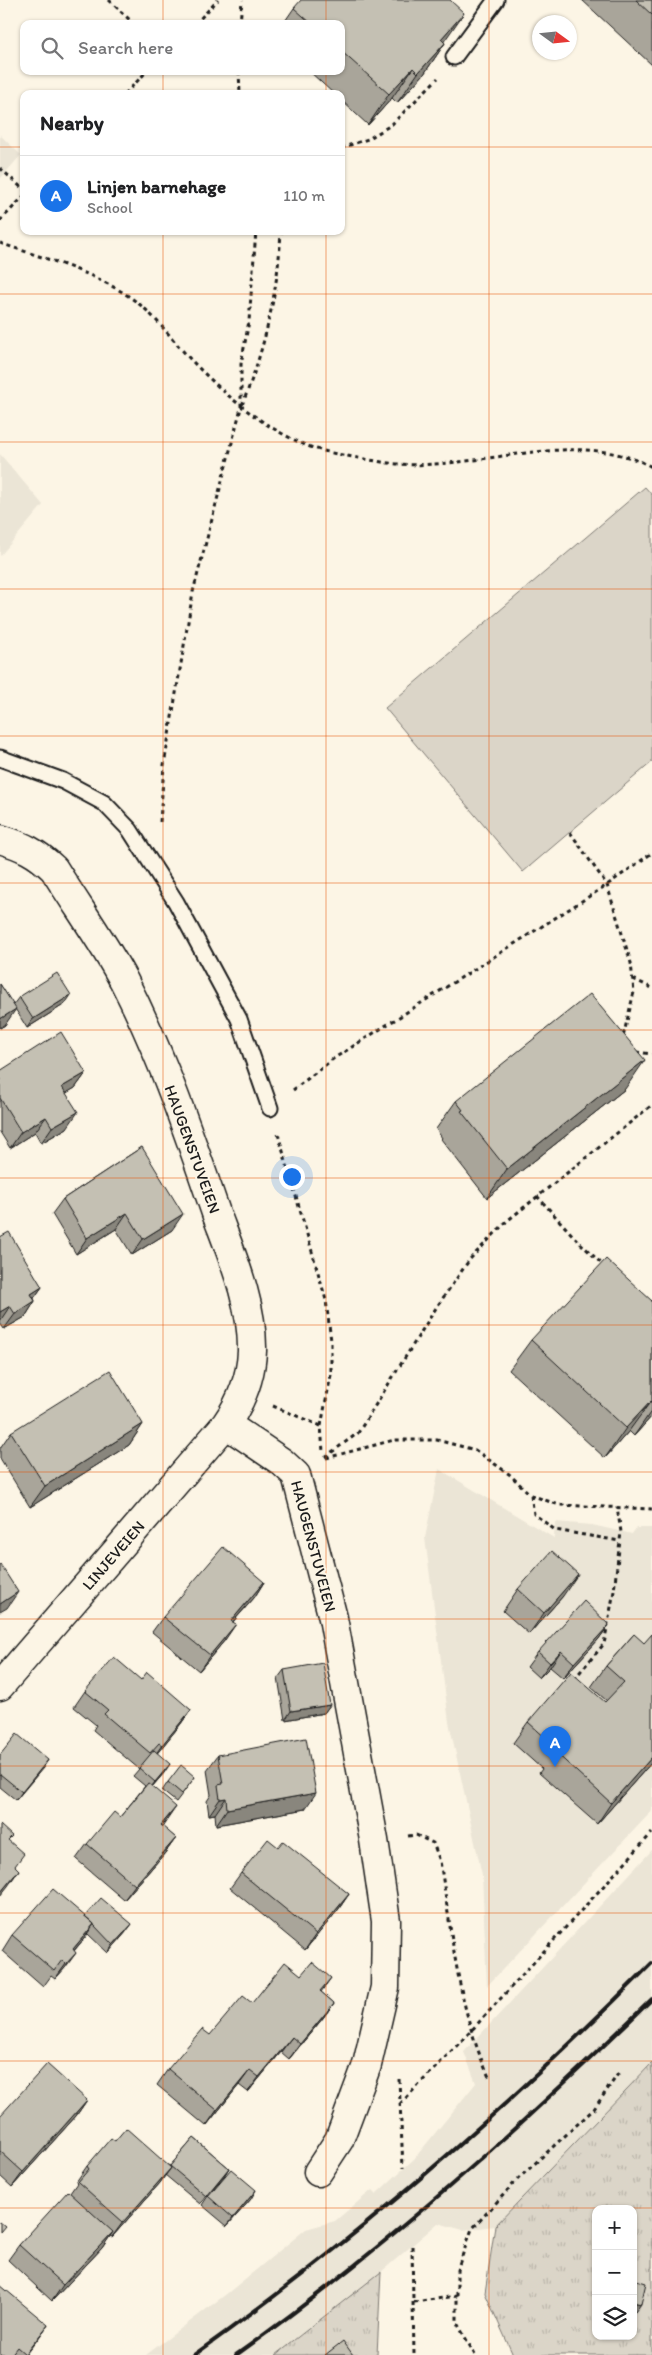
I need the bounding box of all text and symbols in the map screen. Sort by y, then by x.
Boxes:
north arrow [532,15,577,60]
search box [20,20,345,75]
icon: search [38,34,66,62]
text: Search here [78,36,173,59]
text: Nearby [40,110,104,135]
text: Linjen barnehage [87,175,226,198]
text: A [51,186,61,205]
text: 110 m [283,186,325,205]
text: School [87,198,133,217]
street label: HAUGENSTUVEIEN [160,1082,225,1216]
your location [279,1164,305,1190]
street label: HAUGENSTUVEIEN [287,1478,340,1614]
street label: LINJEVEIEN [78,1517,149,1594]
pin: A [539,1726,571,1767]
map controls [592,2205,637,2340]
button: + [592,2205,637,2250]
button: − [592,2250,637,2295]
button: layers [592,2295,637,2340]

